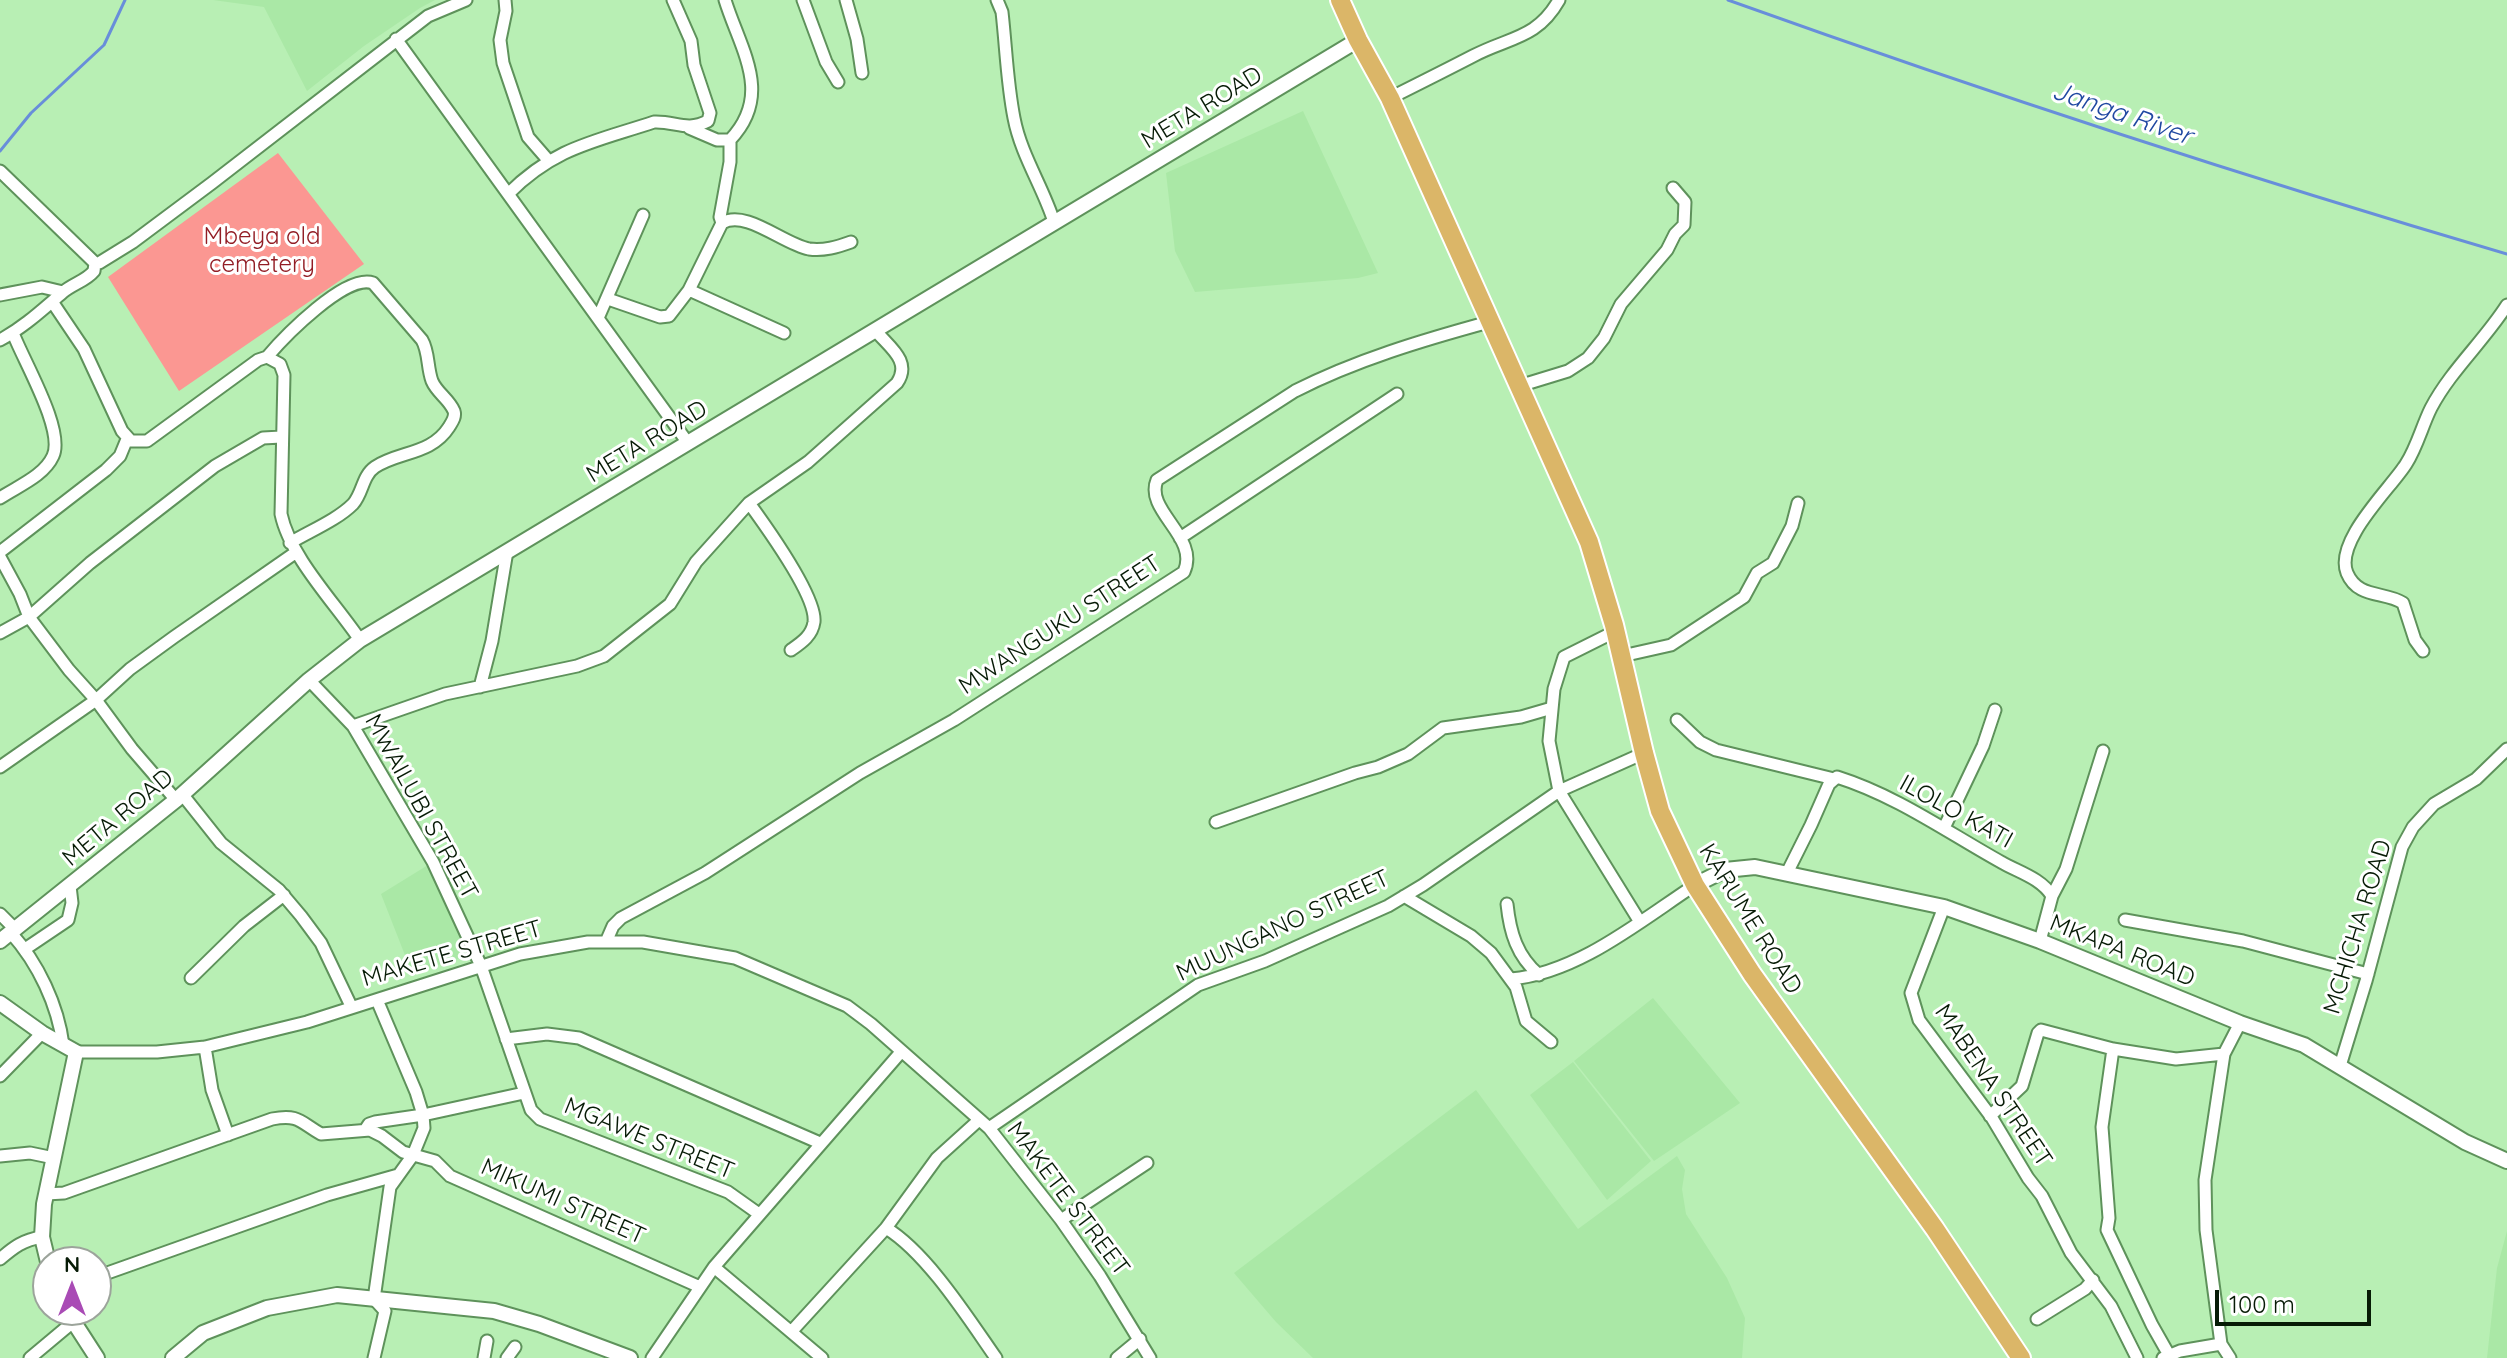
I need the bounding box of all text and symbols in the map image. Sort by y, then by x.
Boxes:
street label: META ROAD [1136,61,1268,155]
water label: Janga River [2048,75,2196,153]
park label: Mbeya old cemetery [204,223,320,279]
street label: META ROAD [581,395,713,489]
street label: MWANGUKU STREET [954,549,1166,701]
street label: MWAILUBI STREET [358,709,484,905]
street label: META ROAD [57,763,179,873]
street label: ILOLO KATI [1894,769,2018,855]
street label: MCHICHA ROAD [2318,836,2398,1018]
street label: KARUME ROAD [1692,839,1808,999]
street label: MUUNGANO STREET [1172,864,1394,988]
street label: MKAPA ROAD [2045,909,2199,993]
street label: MAKETE STREET [359,915,545,993]
street label: MABENA STREET [1928,999,2058,1173]
street label: MGAWE STREET [560,1092,738,1186]
street label: MAKETE STREET [1001,1116,1135,1282]
street label: MIKUMI STREET [476,1153,650,1251]
north arrow [32,1246,112,1326]
text: N [64,1250,80,1278]
scale bar [2219,1274,2375,1324]
text: 100 m [2229,1289,2295,1319]

